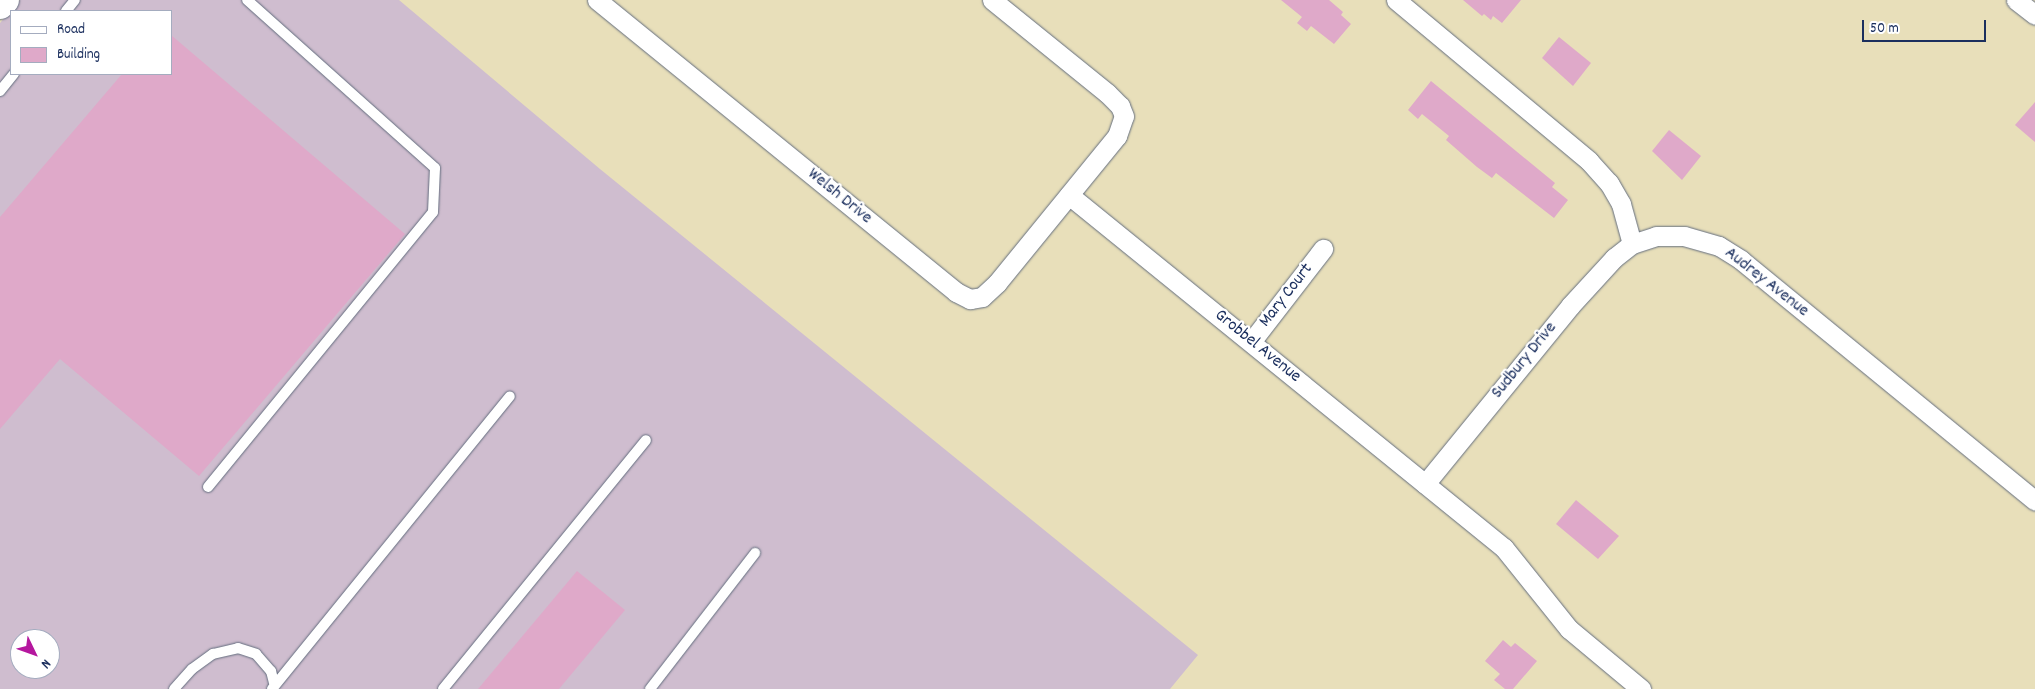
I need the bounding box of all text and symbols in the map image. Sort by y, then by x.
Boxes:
legend [10,10,172,75]
scale bar [1865,10,1989,42]
text: 50 m [1870,18,1899,40]
text: Road [57,19,85,41]
text: Building [57,44,100,66]
street label: Welsh Drive [802,164,876,230]
street label: Audrey Avenue [1719,243,1813,323]
street label: Mary Court [1255,260,1319,332]
street label: Grobbel Avenue [1209,306,1305,388]
street label: Sudbury Drive [1488,318,1562,404]
north arrow [10,629,60,679]
text: N [36,654,55,673]

